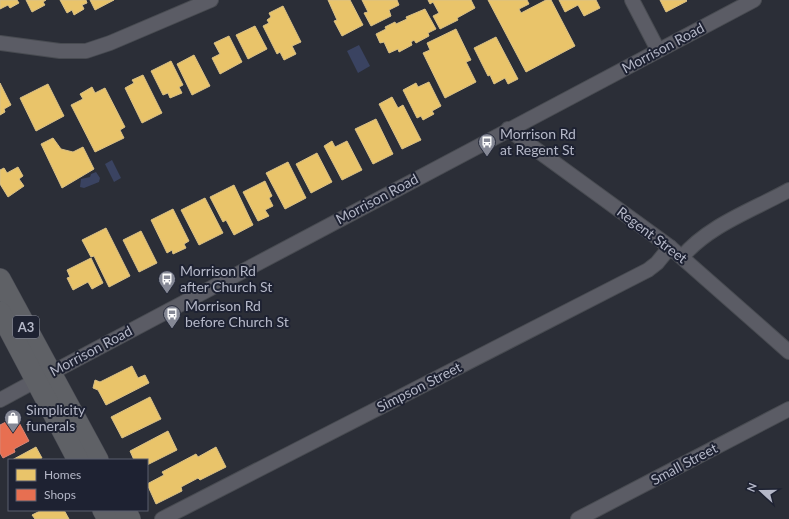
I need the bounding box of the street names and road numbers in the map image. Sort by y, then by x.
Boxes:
street label: Morrison Road [619,19,707,76]
street label: Morrison Road [333,170,421,227]
street label: Regent Street [614,203,691,267]
road number: A3 [13,316,39,338]
street label: Morrison Road [47,322,135,379]
street label: Simpson Street [374,358,464,415]
street label: Small Street [648,439,720,488]

